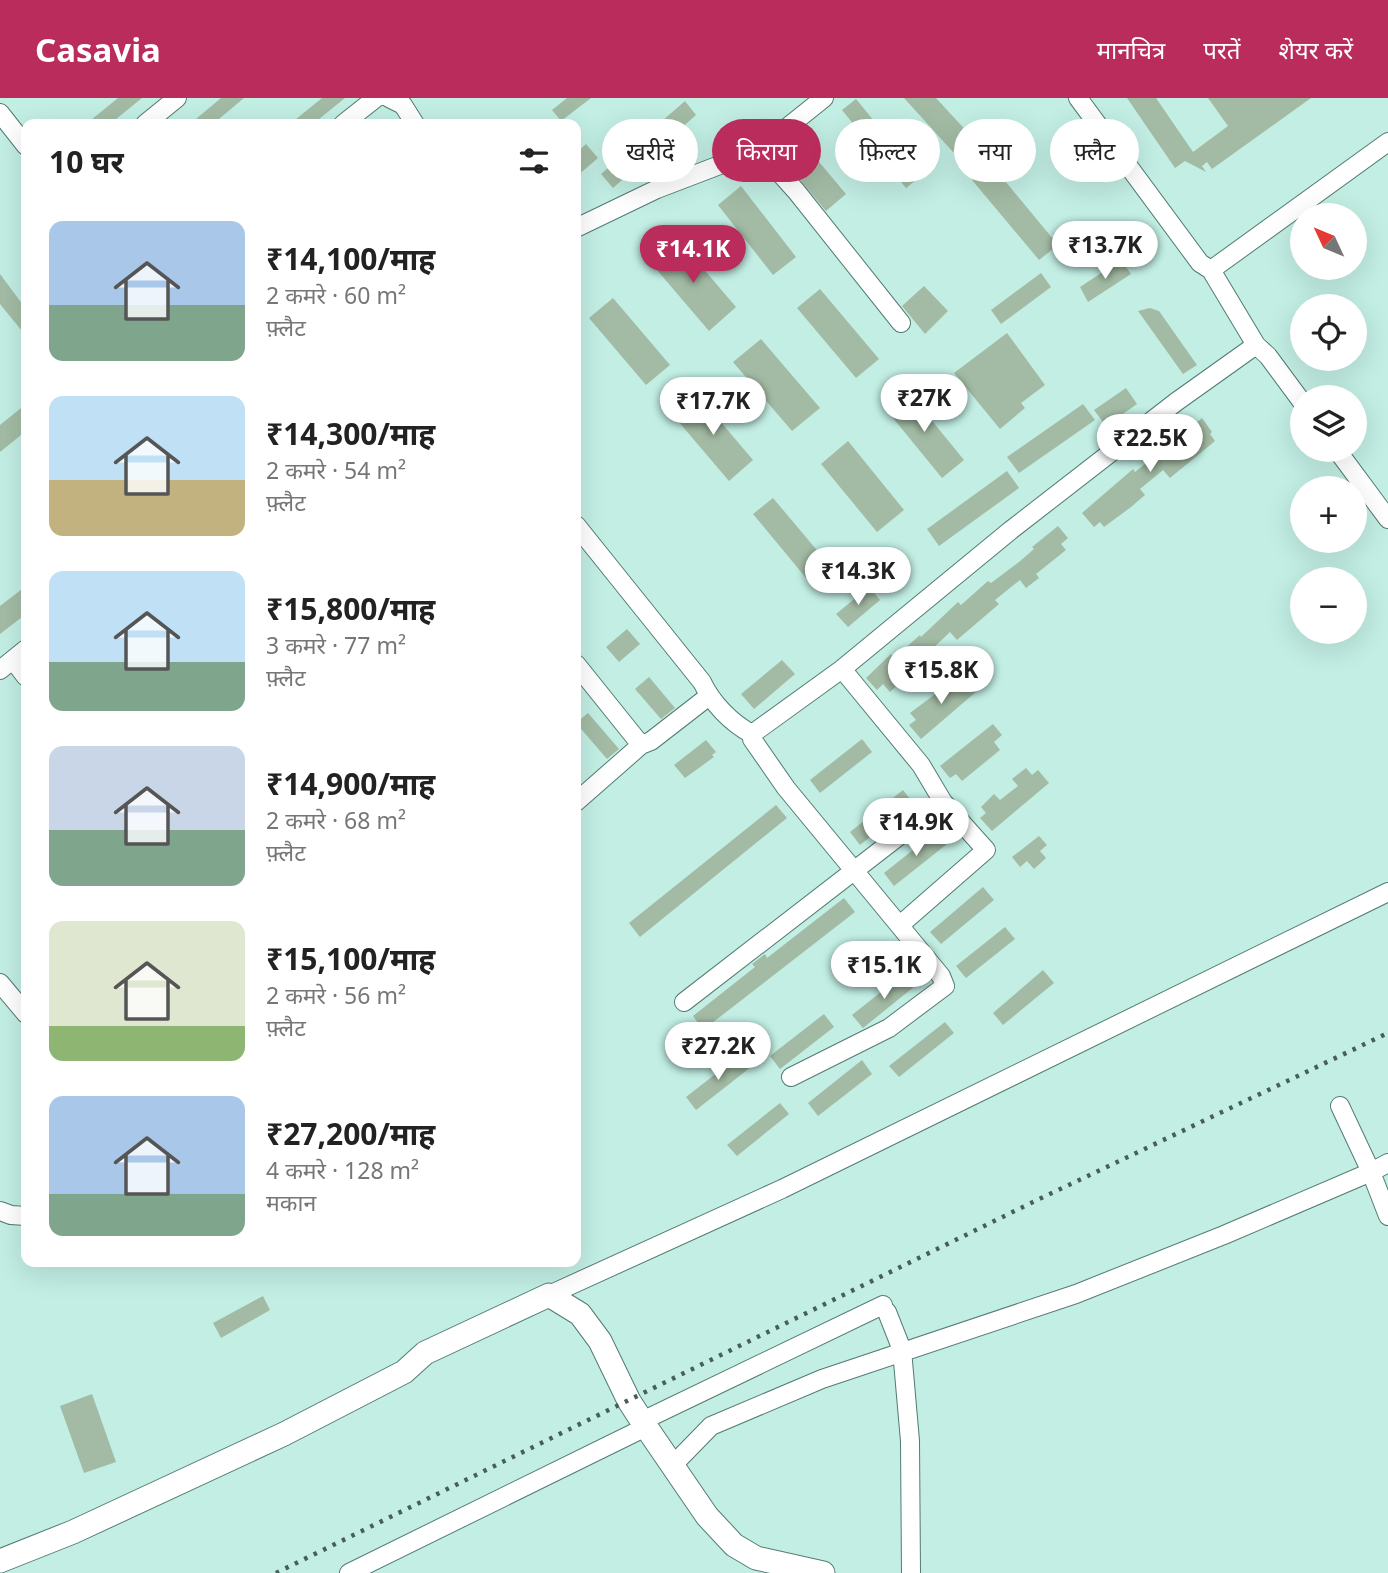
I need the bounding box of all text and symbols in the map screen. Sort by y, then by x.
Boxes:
text: Casavia [35,27,161,72]
text: मानचित्र [1097,33,1165,66]
text: परतें [1203,33,1240,66]
text: शेयर करें [1278,33,1353,66]
chip: खरीदें [602,119,698,182]
chip: किराया [712,119,821,182]
chip: फ़िल्टर [835,119,940,182]
chip: नया [954,119,1036,182]
chip: फ़्लैट [1050,119,1139,182]
text: 10 घर [49,141,124,182]
icon: filters [515,142,553,180]
north arrow [1290,203,1367,280]
map controls [1290,203,1367,644]
pin: ₹13.7K [1048,222,1162,281]
pin: ₹14.1K [636,226,750,285]
text: ₹13.7K [1068,228,1142,260]
text: ₹14.1K [656,232,730,264]
text: ₹14,100/माह [266,238,435,279]
icon: home [105,249,189,333]
text: 2 कमरे · 60 m² [266,279,406,311]
button: locate [1290,294,1367,371]
text: फ़्लैट [266,311,306,343]
pin: ₹27K [883,374,965,434]
pin: ₹17.7K [656,378,770,437]
text: ₹27K [897,381,951,413]
text: ₹17.7K [676,384,750,416]
button: layers [1290,385,1367,462]
text: ₹14,300/माह [266,413,435,454]
pin: ₹22.5K [1093,414,1207,474]
text: ₹22.5K [1113,421,1187,453]
icon: home [105,424,189,508]
text: 2 कमरे · 54 m² [266,454,406,486]
button: + [1290,476,1367,553]
text: फ़्लैट [266,486,306,518]
pin: ₹14.3K [801,547,915,607]
text: ₹14.3K [821,554,895,586]
button: − [1290,567,1367,644]
text: ₹15,800/माह [266,588,435,629]
icon: home [105,599,189,683]
text: 3 कमरे · 77 m² [266,629,406,661]
pin: ₹15.8K [884,646,998,706]
text: ₹15.8K [904,653,978,685]
text: फ़्लैट [266,661,306,693]
text: ₹14,900/माह [266,763,435,804]
icon: home [105,774,189,858]
pin: ₹14.9K [859,798,973,858]
text: 2 कमरे · 68 m² [266,804,406,836]
text: ₹14.9K [879,805,953,837]
text: फ़्लैट [266,836,306,868]
text: ₹15,100/माह [266,938,435,979]
pin: ₹15.1K [827,942,941,1001]
text: ₹15.1K [847,948,921,980]
icon: home [105,949,189,1033]
text: 2 कमरे · 56 m² [266,979,406,1011]
text: फ़्लैट [266,1011,306,1043]
pin: ₹27.2K [661,1023,775,1082]
text: ₹27.2K [681,1029,755,1061]
text: ₹27,200/माह [266,1113,435,1154]
icon: home [105,1124,189,1208]
text: 4 कमरे · 128 m² [266,1154,419,1186]
text: मकान [266,1186,316,1218]

